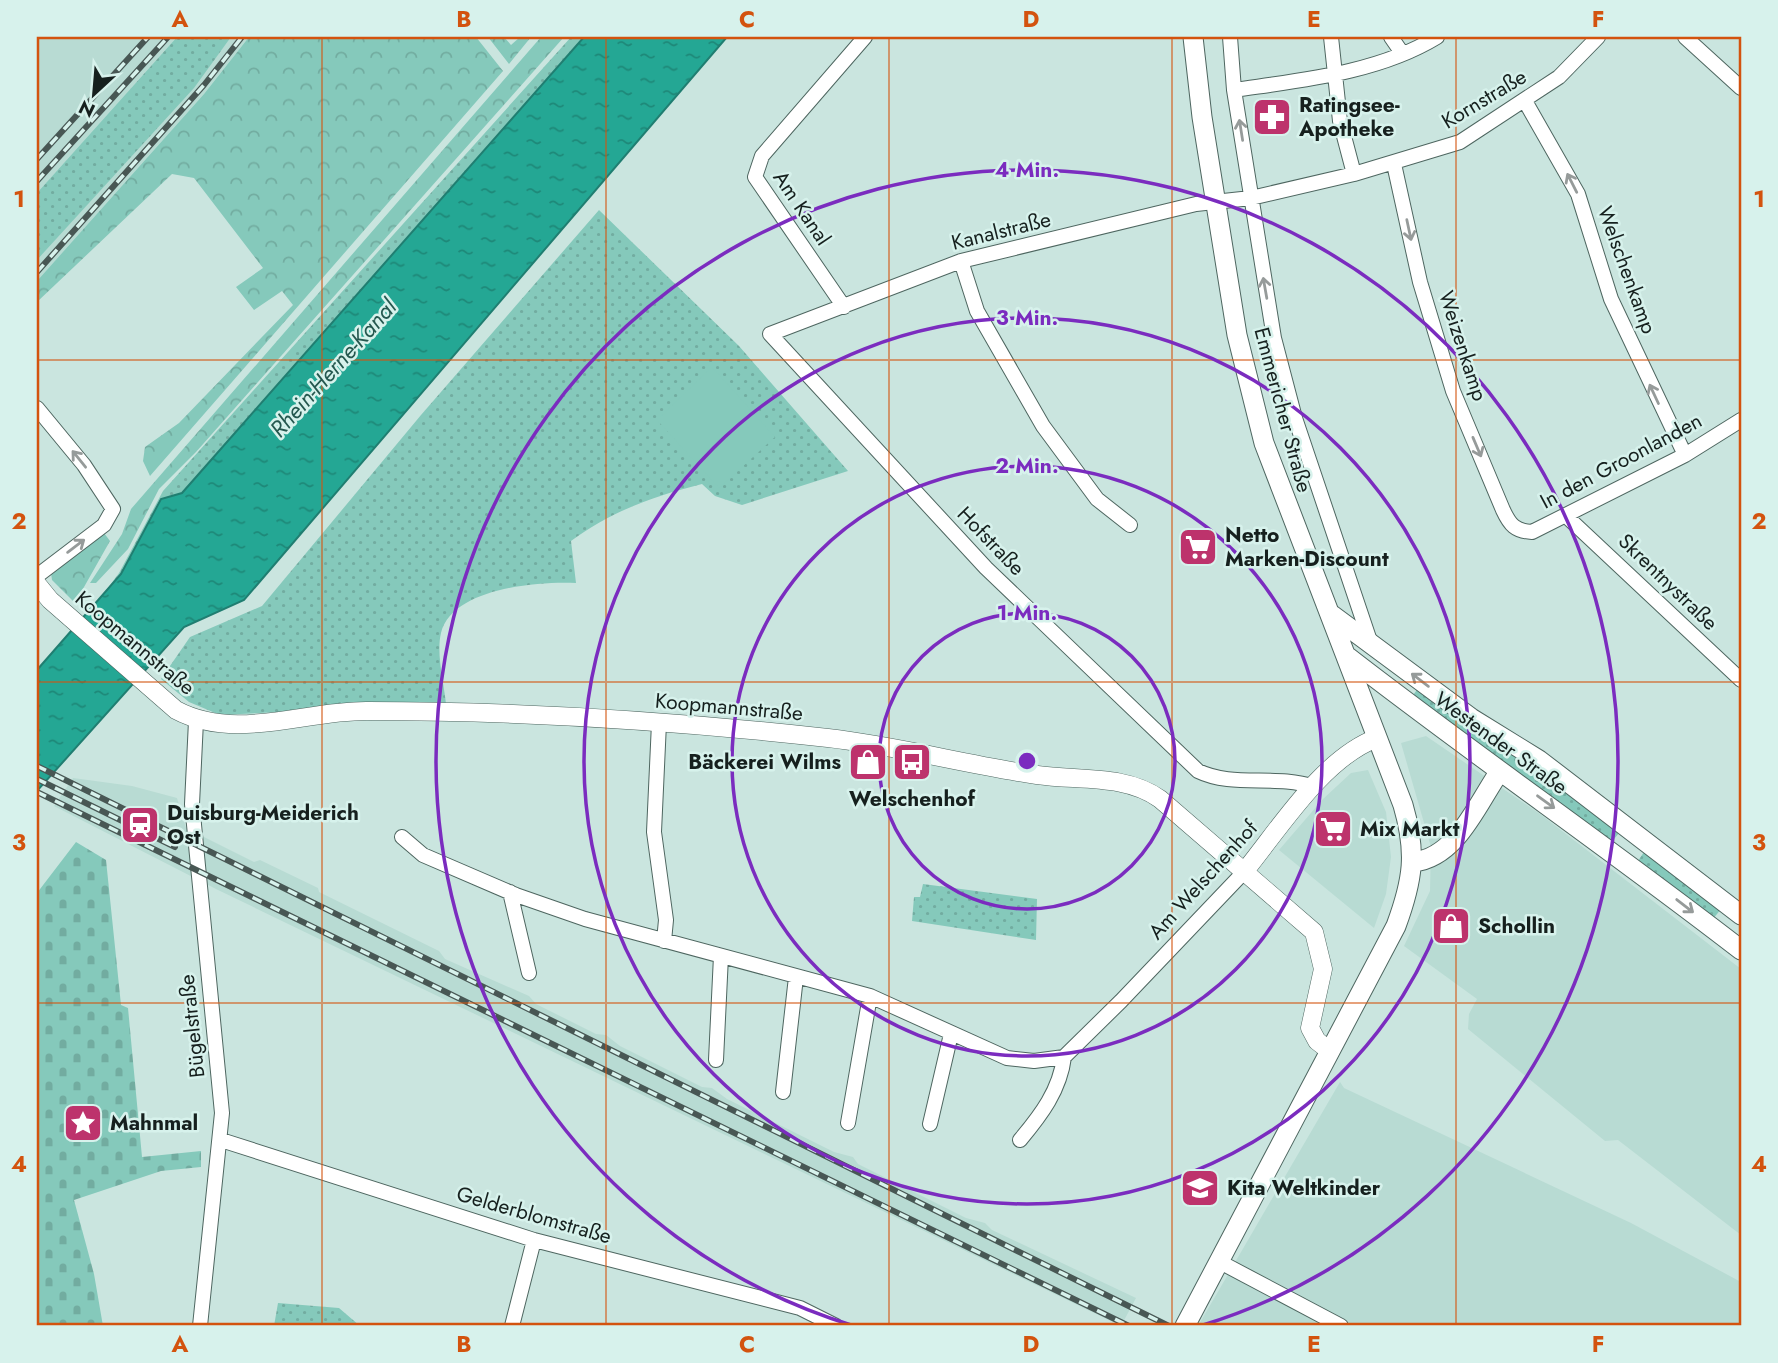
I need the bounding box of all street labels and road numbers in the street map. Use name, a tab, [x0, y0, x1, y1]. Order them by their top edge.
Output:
street label: Kornstraße	[1436, 62, 1532, 136]
street label: Am Kanal	[766, 165, 838, 251]
street label: Welschenkamp	[1590, 202, 1664, 338]
street label: Kanalstraße	[948, 204, 1054, 258]
street label: Weizenkamp	[1431, 287, 1495, 405]
street label: Emmericher Straße	[1247, 324, 1319, 496]
street label: In den Groonlanden	[1535, 406, 1707, 516]
street label: Hofstraße	[950, 500, 1032, 582]
street label: Skrentnystraße	[1611, 527, 1725, 637]
street label: Koopmannstraße	[69, 584, 202, 702]
street label: Westender Straße	[1428, 684, 1574, 802]
street label: Koopmannstraße	[654, 686, 804, 728]
street label: Am Welschenhof	[1141, 813, 1265, 946]
street label: Bügelstraße	[172, 973, 212, 1079]
street label: Gelderblomstraße	[453, 1179, 615, 1252]

